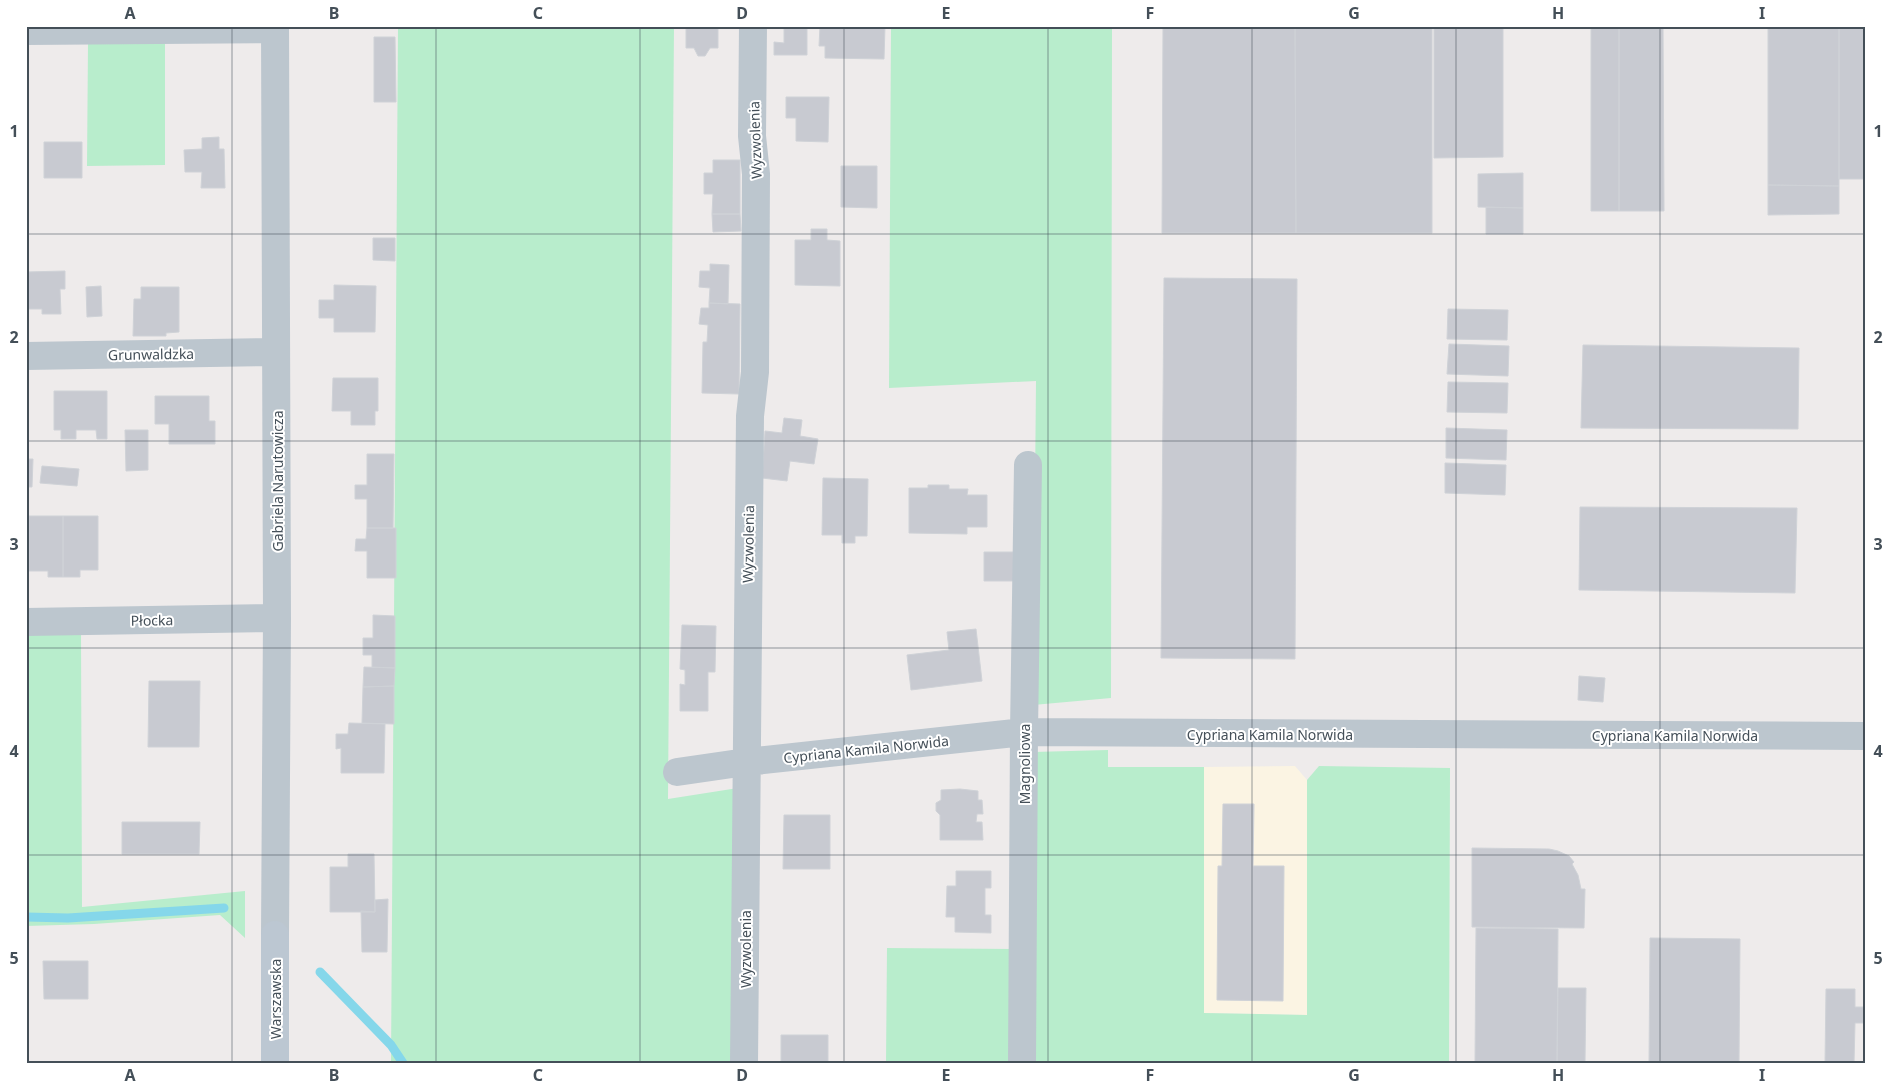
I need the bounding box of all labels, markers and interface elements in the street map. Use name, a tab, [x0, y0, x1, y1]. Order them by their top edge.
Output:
text: A	[124, 2, 136, 24]
text: B	[329, 2, 339, 24]
text: C	[533, 2, 543, 24]
text: D	[736, 2, 748, 24]
text: E	[942, 2, 951, 24]
text: F	[1146, 2, 1154, 24]
text: G	[1348, 2, 1360, 24]
text: H	[1552, 2, 1564, 24]
text: I	[1759, 2, 1765, 24]
street label: Wyzwolenia	[744, 101, 766, 179]
text: 1	[9, 120, 19, 142]
text: 1	[1873, 120, 1883, 142]
text: 2	[9, 326, 19, 348]
text: 2	[1873, 326, 1883, 348]
street label: Grunwaldzka	[108, 344, 194, 364]
street label: Gabriela Narutowicza	[268, 411, 287, 552]
street label: Wyzwolenia	[738, 505, 758, 583]
text: 3	[9, 533, 19, 555]
text: 3	[1873, 533, 1883, 555]
street label: Płocka	[131, 610, 173, 630]
street label: Magnoliowa	[1015, 724, 1034, 804]
street label: Cypriana Kamila Norwida	[1187, 725, 1353, 744]
street label: Cypriana Kamila Norwida	[1592, 726, 1758, 745]
street label: Cypriana Kamila Norwida	[782, 731, 950, 767]
text: 4	[9, 740, 19, 762]
text: 4	[1873, 740, 1883, 762]
street label: Wyzwolenia	[736, 910, 755, 988]
text: 5	[9, 947, 19, 969]
text: 5	[1873, 947, 1883, 969]
street label: Warszawska	[266, 959, 285, 1039]
text: A	[124, 1064, 136, 1086]
text: B	[329, 1064, 339, 1086]
text: C	[533, 1064, 543, 1086]
text: D	[736, 1064, 748, 1086]
text: E	[942, 1064, 951, 1086]
text: F	[1146, 1064, 1154, 1086]
text: G	[1348, 1064, 1360, 1086]
text: H	[1552, 1064, 1564, 1086]
text: I	[1759, 1064, 1765, 1086]

